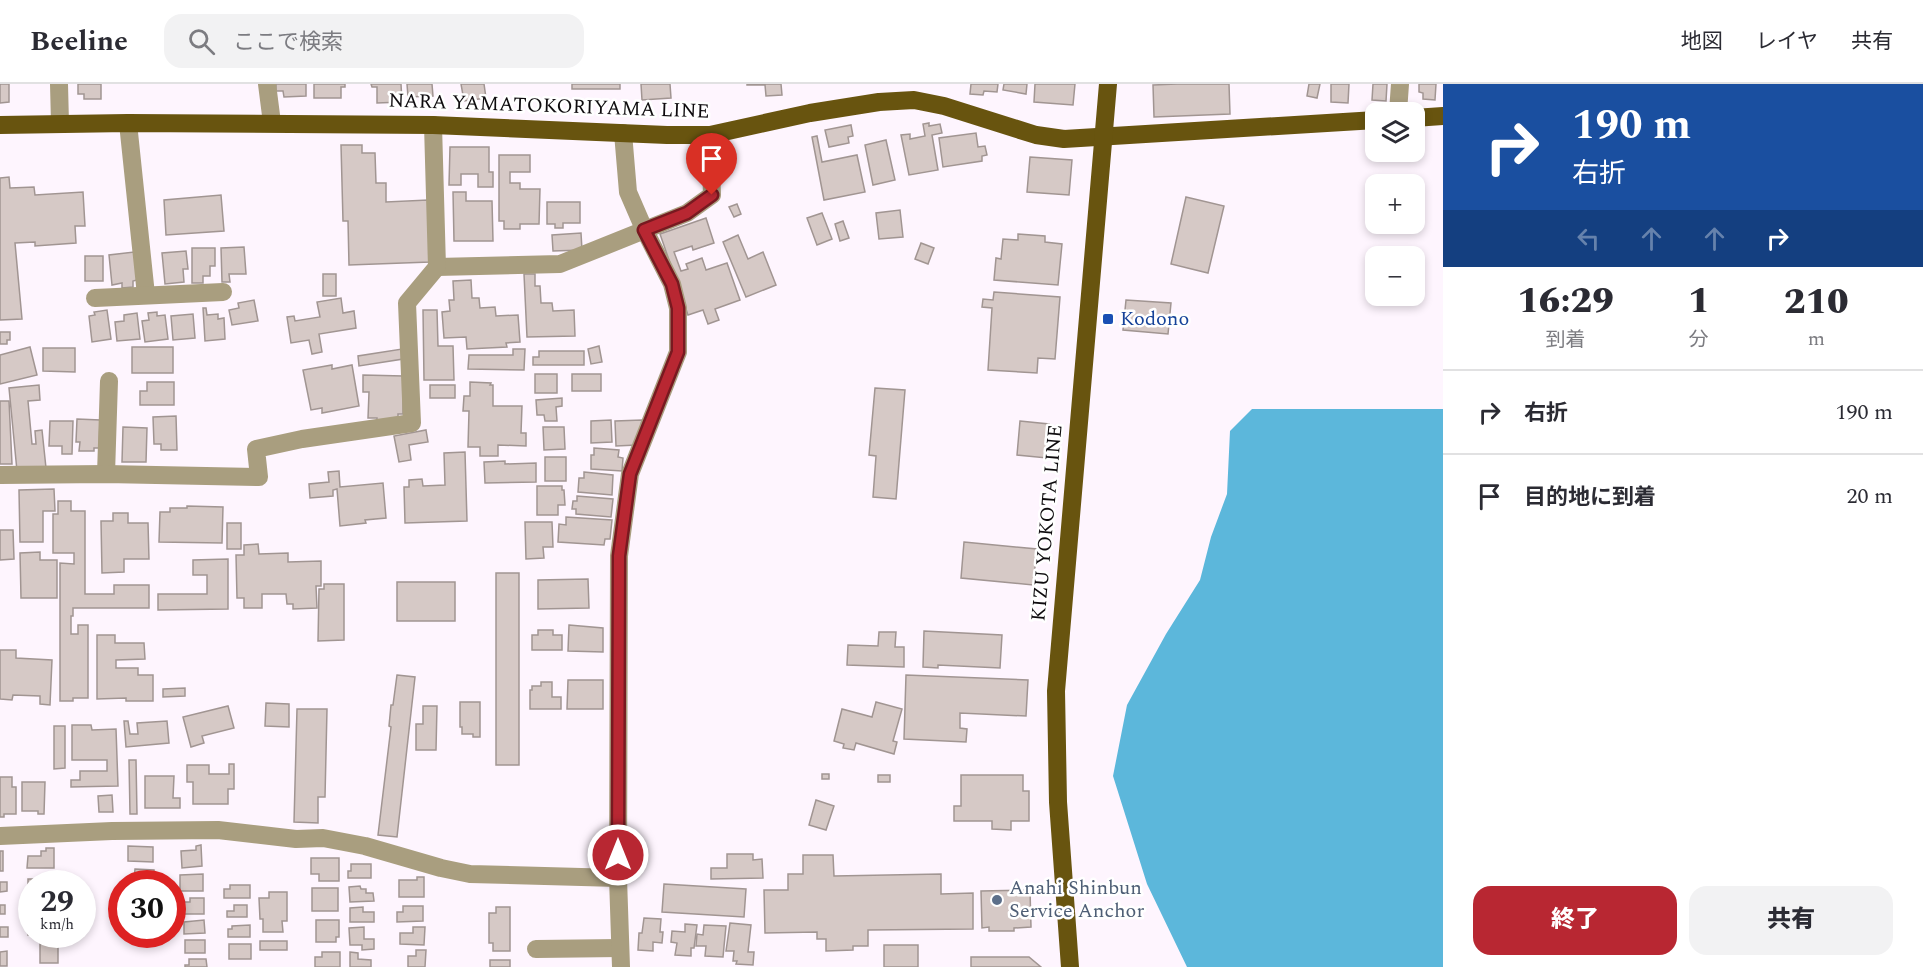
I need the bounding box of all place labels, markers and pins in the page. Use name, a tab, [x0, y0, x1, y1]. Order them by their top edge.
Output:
pin	[686, 133, 737, 195]
place label: Kodono	[1120, 304, 1189, 334]
marker: Kodono	[1101, 312, 1115, 326]
place label: Anahi Shinbun Service Anchor	[1009, 873, 1144, 926]
marker: Anahi Shinbun Service Anchor	[990, 893, 1004, 907]

